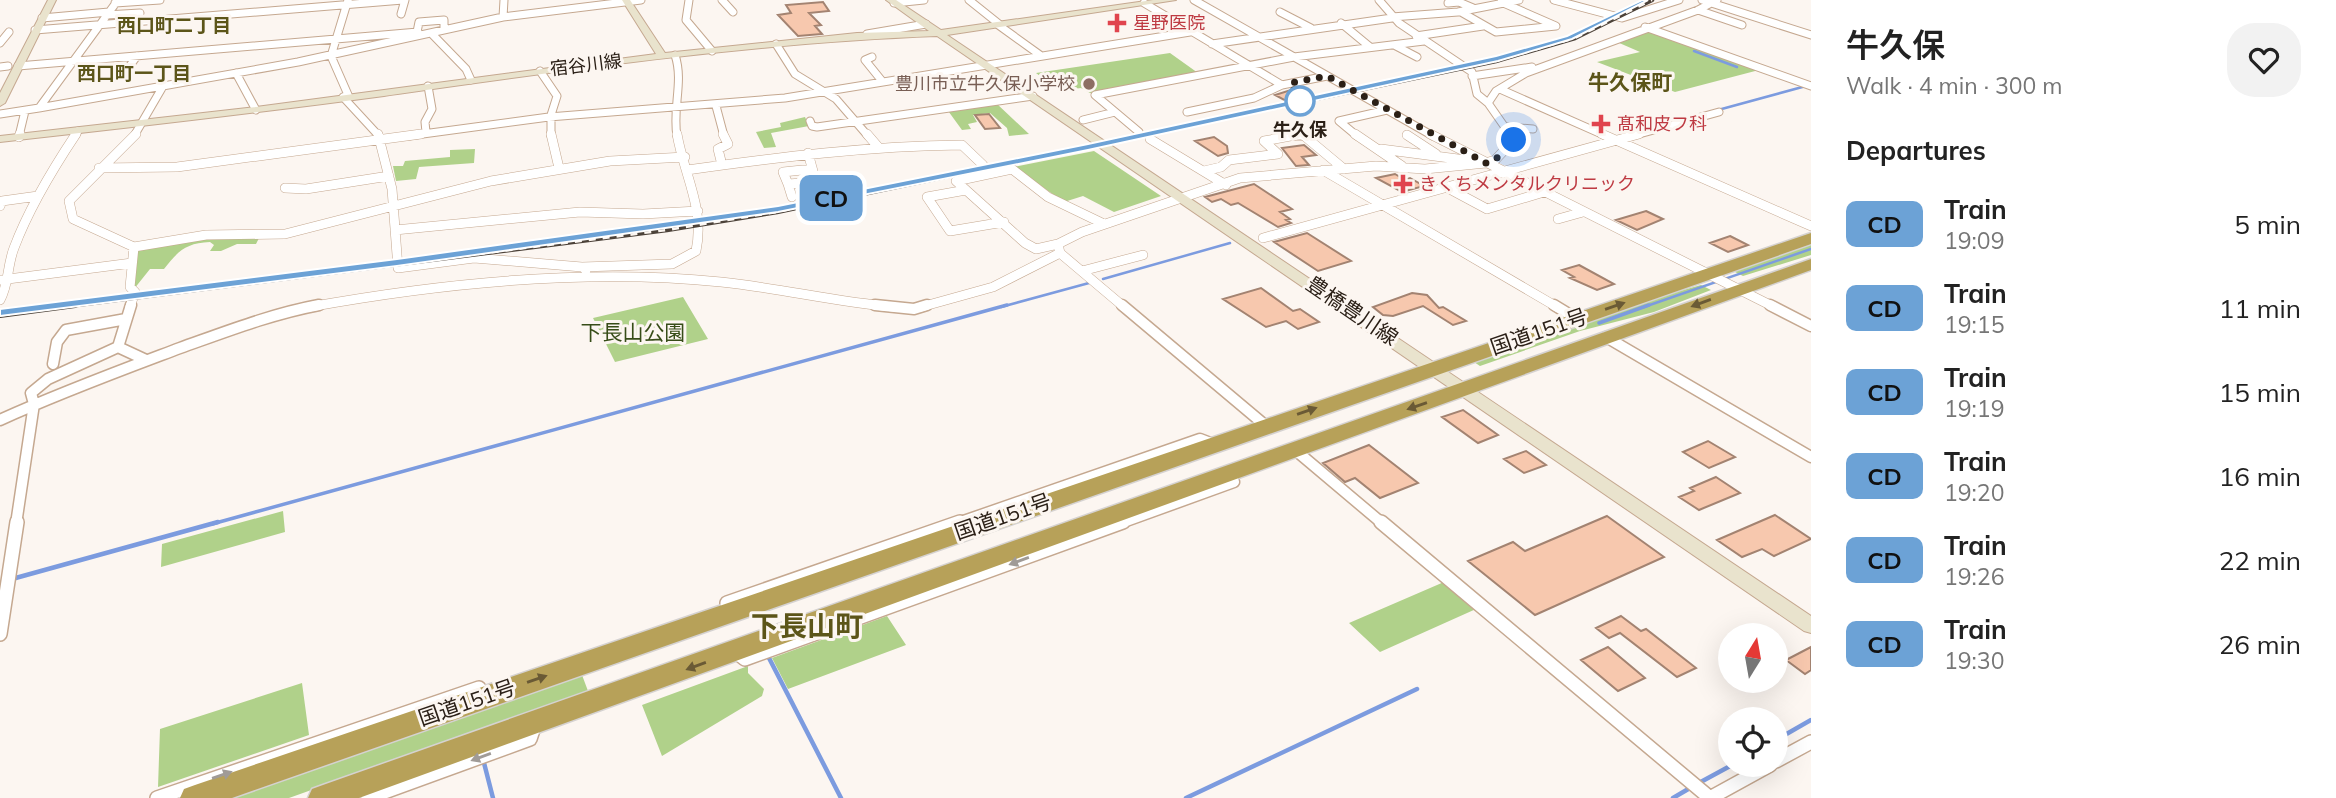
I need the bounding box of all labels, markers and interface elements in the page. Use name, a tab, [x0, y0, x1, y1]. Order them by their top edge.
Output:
place label: 星野医院	[1133, 11, 1205, 34]
district label: 西口町二丁目	[117, 13, 231, 37]
marker: 星野医院	[1107, 13, 1127, 33]
button: heart	[2227, 23, 2301, 97]
text: 牛久保	[1846, 24, 1945, 65]
street label: 宿谷川線	[549, 49, 623, 80]
district label: 西口町一丁目	[77, 61, 191, 85]
district label: 牛久保町	[1588, 69, 1672, 95]
text: Walk · 4 min · 300 m	[1846, 71, 2063, 100]
place label: 豊川市立牛久保小学校	[895, 72, 1075, 95]
marker: 豊川市立牛久保小学校	[1081, 76, 1097, 92]
marker: 牛久保	[1285, 86, 1315, 116]
place label: 髙和皮フ科	[1617, 112, 1707, 135]
marker: 髙和皮フ科	[1591, 114, 1611, 134]
place label: 牛久保	[1273, 118, 1328, 141]
your location	[1496, 122, 1531, 157]
text: Departures	[1846, 134, 1986, 167]
place label: きくちメンタルクリニック	[1419, 172, 1635, 195]
marker: きくちメンタルクリニック	[1393, 174, 1413, 194]
line badge: CD	[800, 175, 862, 221]
text: CD	[814, 183, 848, 213]
text: Train	[1944, 193, 2007, 226]
text: 5 min	[2234, 208, 2301, 241]
text: CD	[1867, 209, 1902, 239]
text: 19:09	[1944, 226, 2004, 255]
street label: 豊橋豊川線	[1302, 270, 1403, 350]
text: Train	[1944, 277, 2007, 310]
text: 11 min	[2219, 292, 2301, 325]
text: CD	[1867, 293, 1902, 323]
one-way arrow	[1690, 298, 1711, 309]
one-way arrow	[1605, 300, 1626, 311]
street label: 国道151号	[1487, 302, 1591, 360]
text: 19:15	[1944, 310, 2004, 339]
park label: 下長山公園	[581, 319, 686, 345]
text: Train	[1944, 361, 2007, 394]
text: 15 min	[2219, 376, 2301, 409]
text: CD	[1867, 377, 1902, 407]
text: 19:19	[1944, 394, 2004, 423]
one-way arrow	[1407, 401, 1428, 412]
one-way arrow	[1297, 405, 1318, 416]
text: Train	[1944, 445, 2007, 478]
text: 16 min	[2219, 460, 2301, 493]
text: CD	[1867, 461, 1902, 491]
text: 19:20	[1944, 478, 2004, 507]
street label: 国道151号	[951, 487, 1055, 545]
text: Train	[1944, 529, 2007, 562]
text: 22 min	[2219, 544, 2301, 577]
text: CD	[1867, 545, 1902, 575]
one-way arrow	[1008, 556, 1029, 567]
text: 19:26	[1944, 562, 2004, 591]
district label: 下長山町	[751, 608, 863, 643]
text: Train	[1944, 613, 2007, 646]
north arrow	[1718, 623, 1788, 693]
map controls	[1718, 623, 1788, 777]
text: 26 min	[2219, 628, 2301, 661]
text: CD	[1867, 629, 1902, 659]
text: 19:30	[1944, 646, 2004, 675]
one-way arrow	[686, 661, 707, 672]
street label: 国道151号	[415, 673, 519, 731]
one-way arrow	[527, 673, 548, 684]
button: locate	[1718, 707, 1788, 777]
one-way arrow	[470, 752, 491, 763]
one-way arrow	[211, 769, 232, 780]

